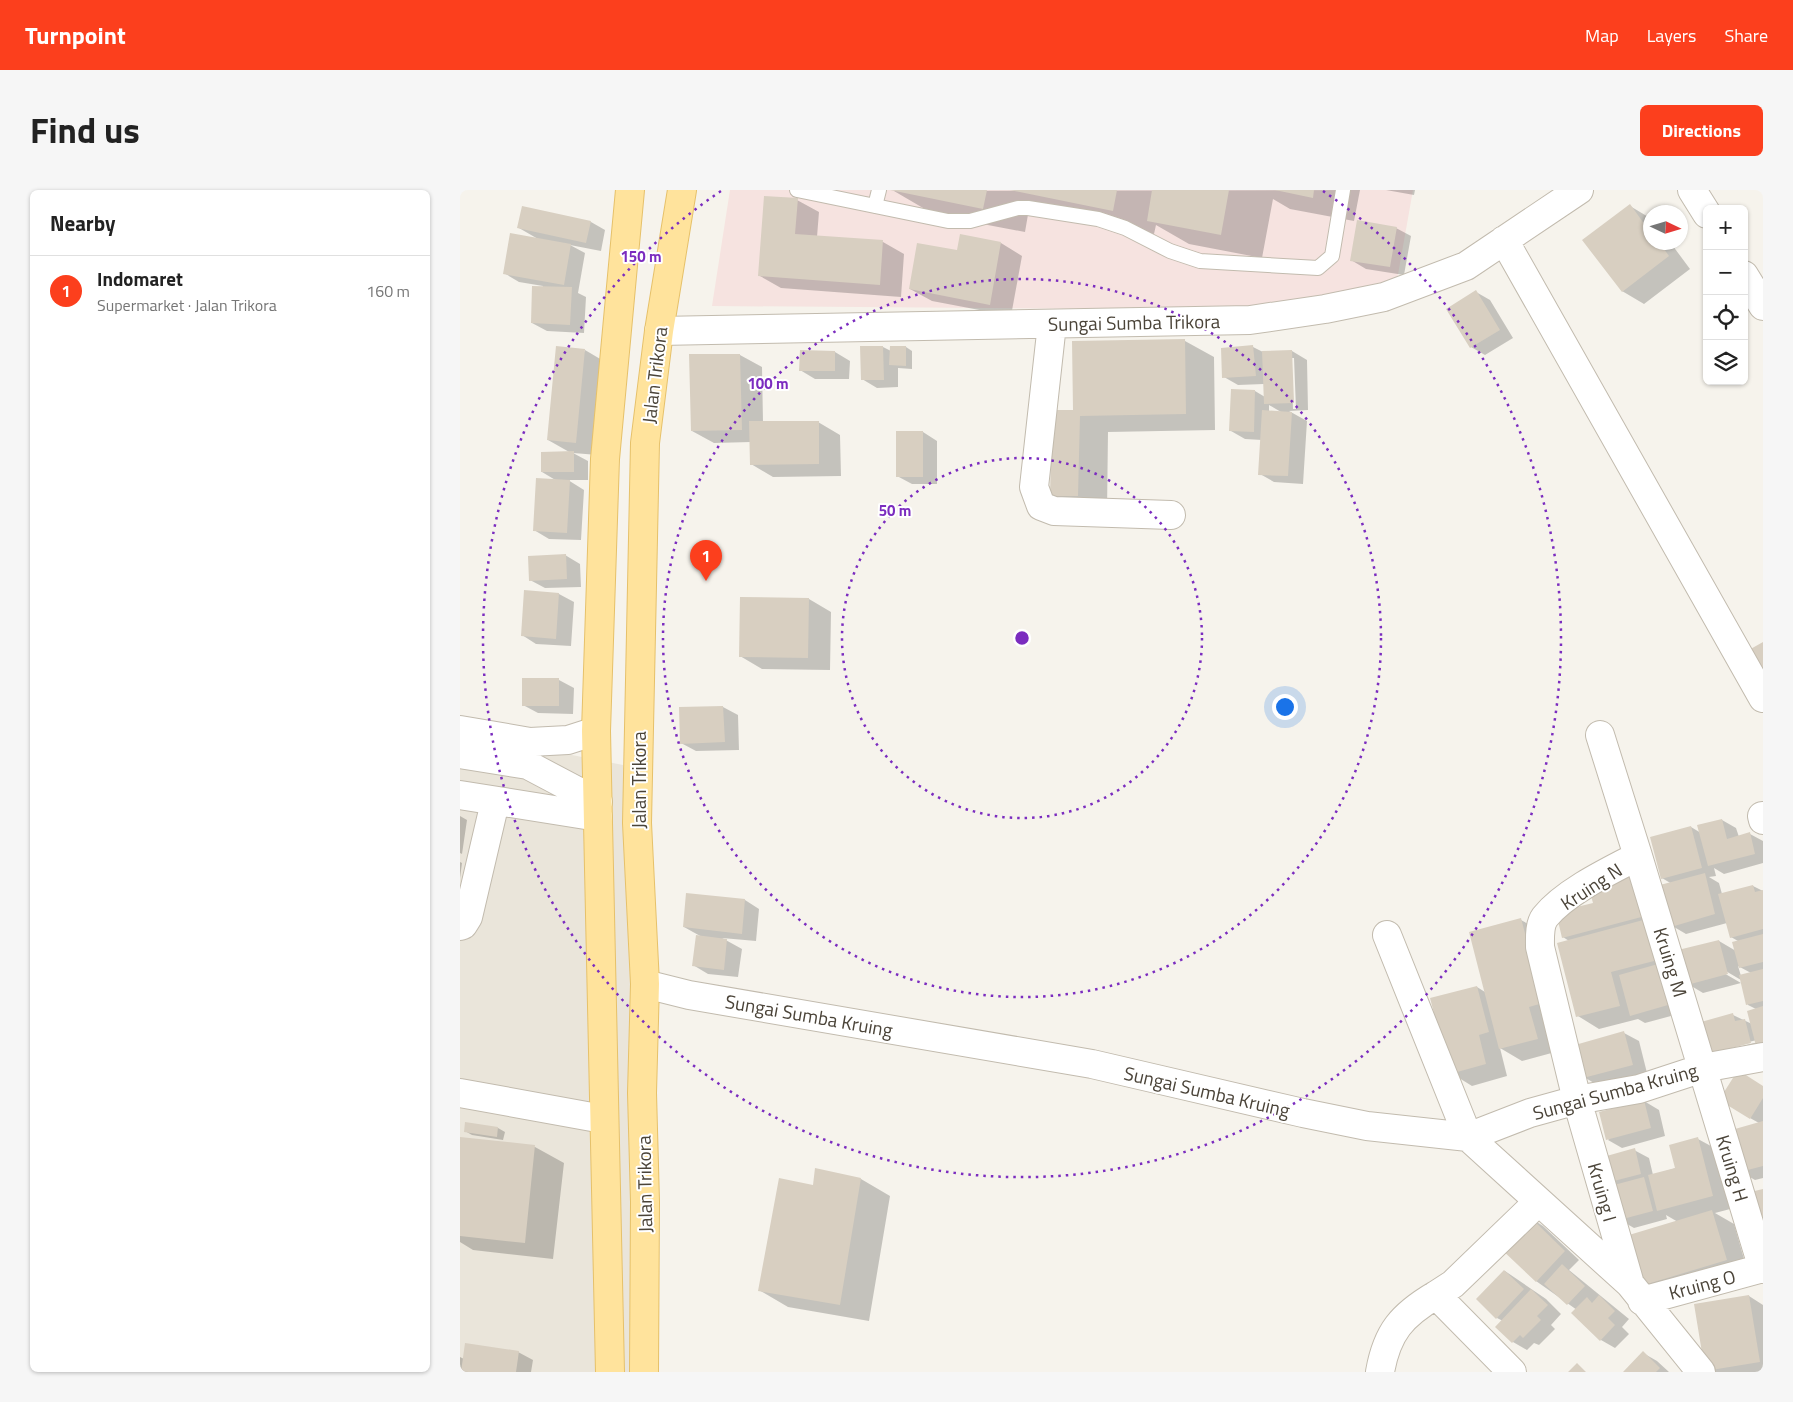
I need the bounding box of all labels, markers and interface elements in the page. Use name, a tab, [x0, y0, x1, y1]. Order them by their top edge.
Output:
text: Turnpoint	[25, 17, 126, 53]
text: Map	[1585, 22, 1619, 49]
text: Layers	[1647, 22, 1696, 49]
text: Share	[1724, 22, 1768, 49]
text: Find us	[30, 103, 140, 157]
button: Directions	[1640, 105, 1763, 156]
north arrow	[1643, 205, 1688, 250]
map controls	[1703, 205, 1748, 385]
button: +	[1703, 205, 1748, 250]
text: Nearby	[50, 207, 115, 239]
text: 150 m	[620, 245, 662, 268]
button: −	[1703, 250, 1748, 295]
text: Indomaret	[97, 264, 183, 293]
text: 1	[62, 279, 70, 303]
text: 160 m	[366, 279, 410, 303]
text: Supermarket · Jalan Trikora	[97, 293, 277, 317]
button: locate	[1703, 295, 1748, 340]
street label: Sungai Sumba Trikora	[1048, 306, 1221, 338]
street label: Jalan Trikora	[634, 324, 674, 425]
button: layers	[1703, 340, 1748, 385]
text: 100 m	[747, 372, 789, 395]
text: 50 m	[879, 499, 911, 522]
pin: 1	[690, 540, 722, 581]
centre of rings	[1013, 629, 1031, 647]
your location	[1272, 694, 1298, 720]
street label: Jalan Trikora	[624, 731, 653, 829]
street label: Kruing N	[1554, 855, 1628, 917]
street label: Kruing M	[1647, 923, 1695, 1001]
street label: Sungai Sumba Kruing	[723, 986, 895, 1044]
street label: Sungai Sumba Kruing	[1529, 1055, 1701, 1127]
street label: Sungai Sumba Kruing	[1121, 1058, 1293, 1124]
street label: Kruing H	[1709, 1131, 1757, 1205]
street label: Jalan Trikora	[629, 1135, 659, 1233]
street label: Kruing I	[1581, 1159, 1625, 1225]
street label: Kruing O	[1665, 1261, 1739, 1307]

